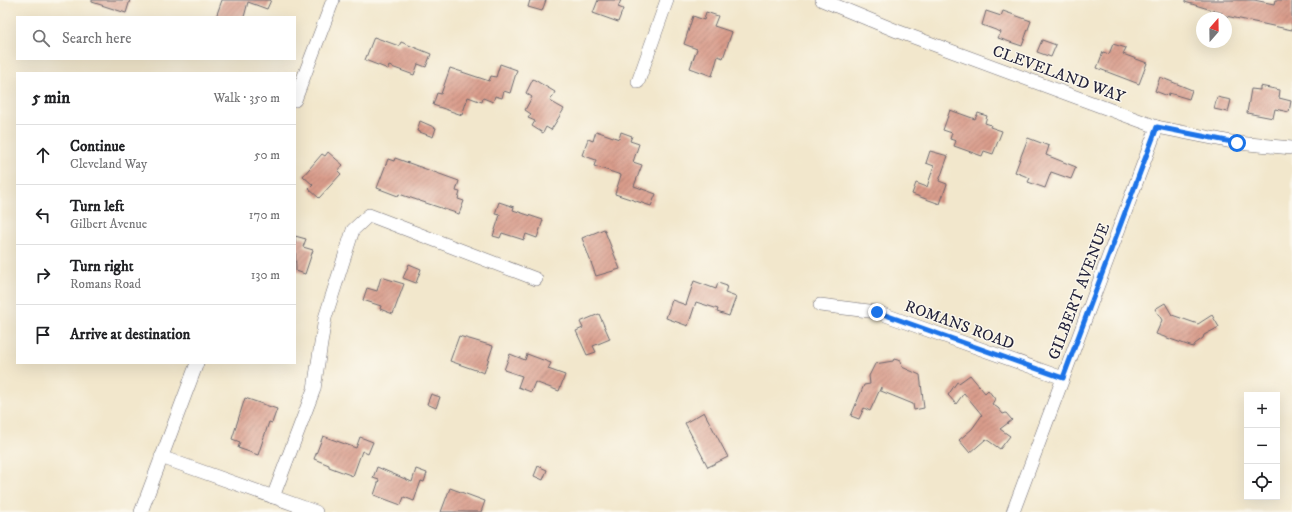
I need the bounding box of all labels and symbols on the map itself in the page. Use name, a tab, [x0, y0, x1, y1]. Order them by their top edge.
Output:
north arrow	[1196, 12, 1232, 48]
street label: CLEVELAND WAY	[990, 41, 1129, 108]
route start	[1228, 134, 1246, 152]
street label: GILBERT AVENUE	[1044, 220, 1114, 363]
street label: ROMANS ROAD	[902, 296, 1017, 354]
route end	[868, 303, 886, 321]

